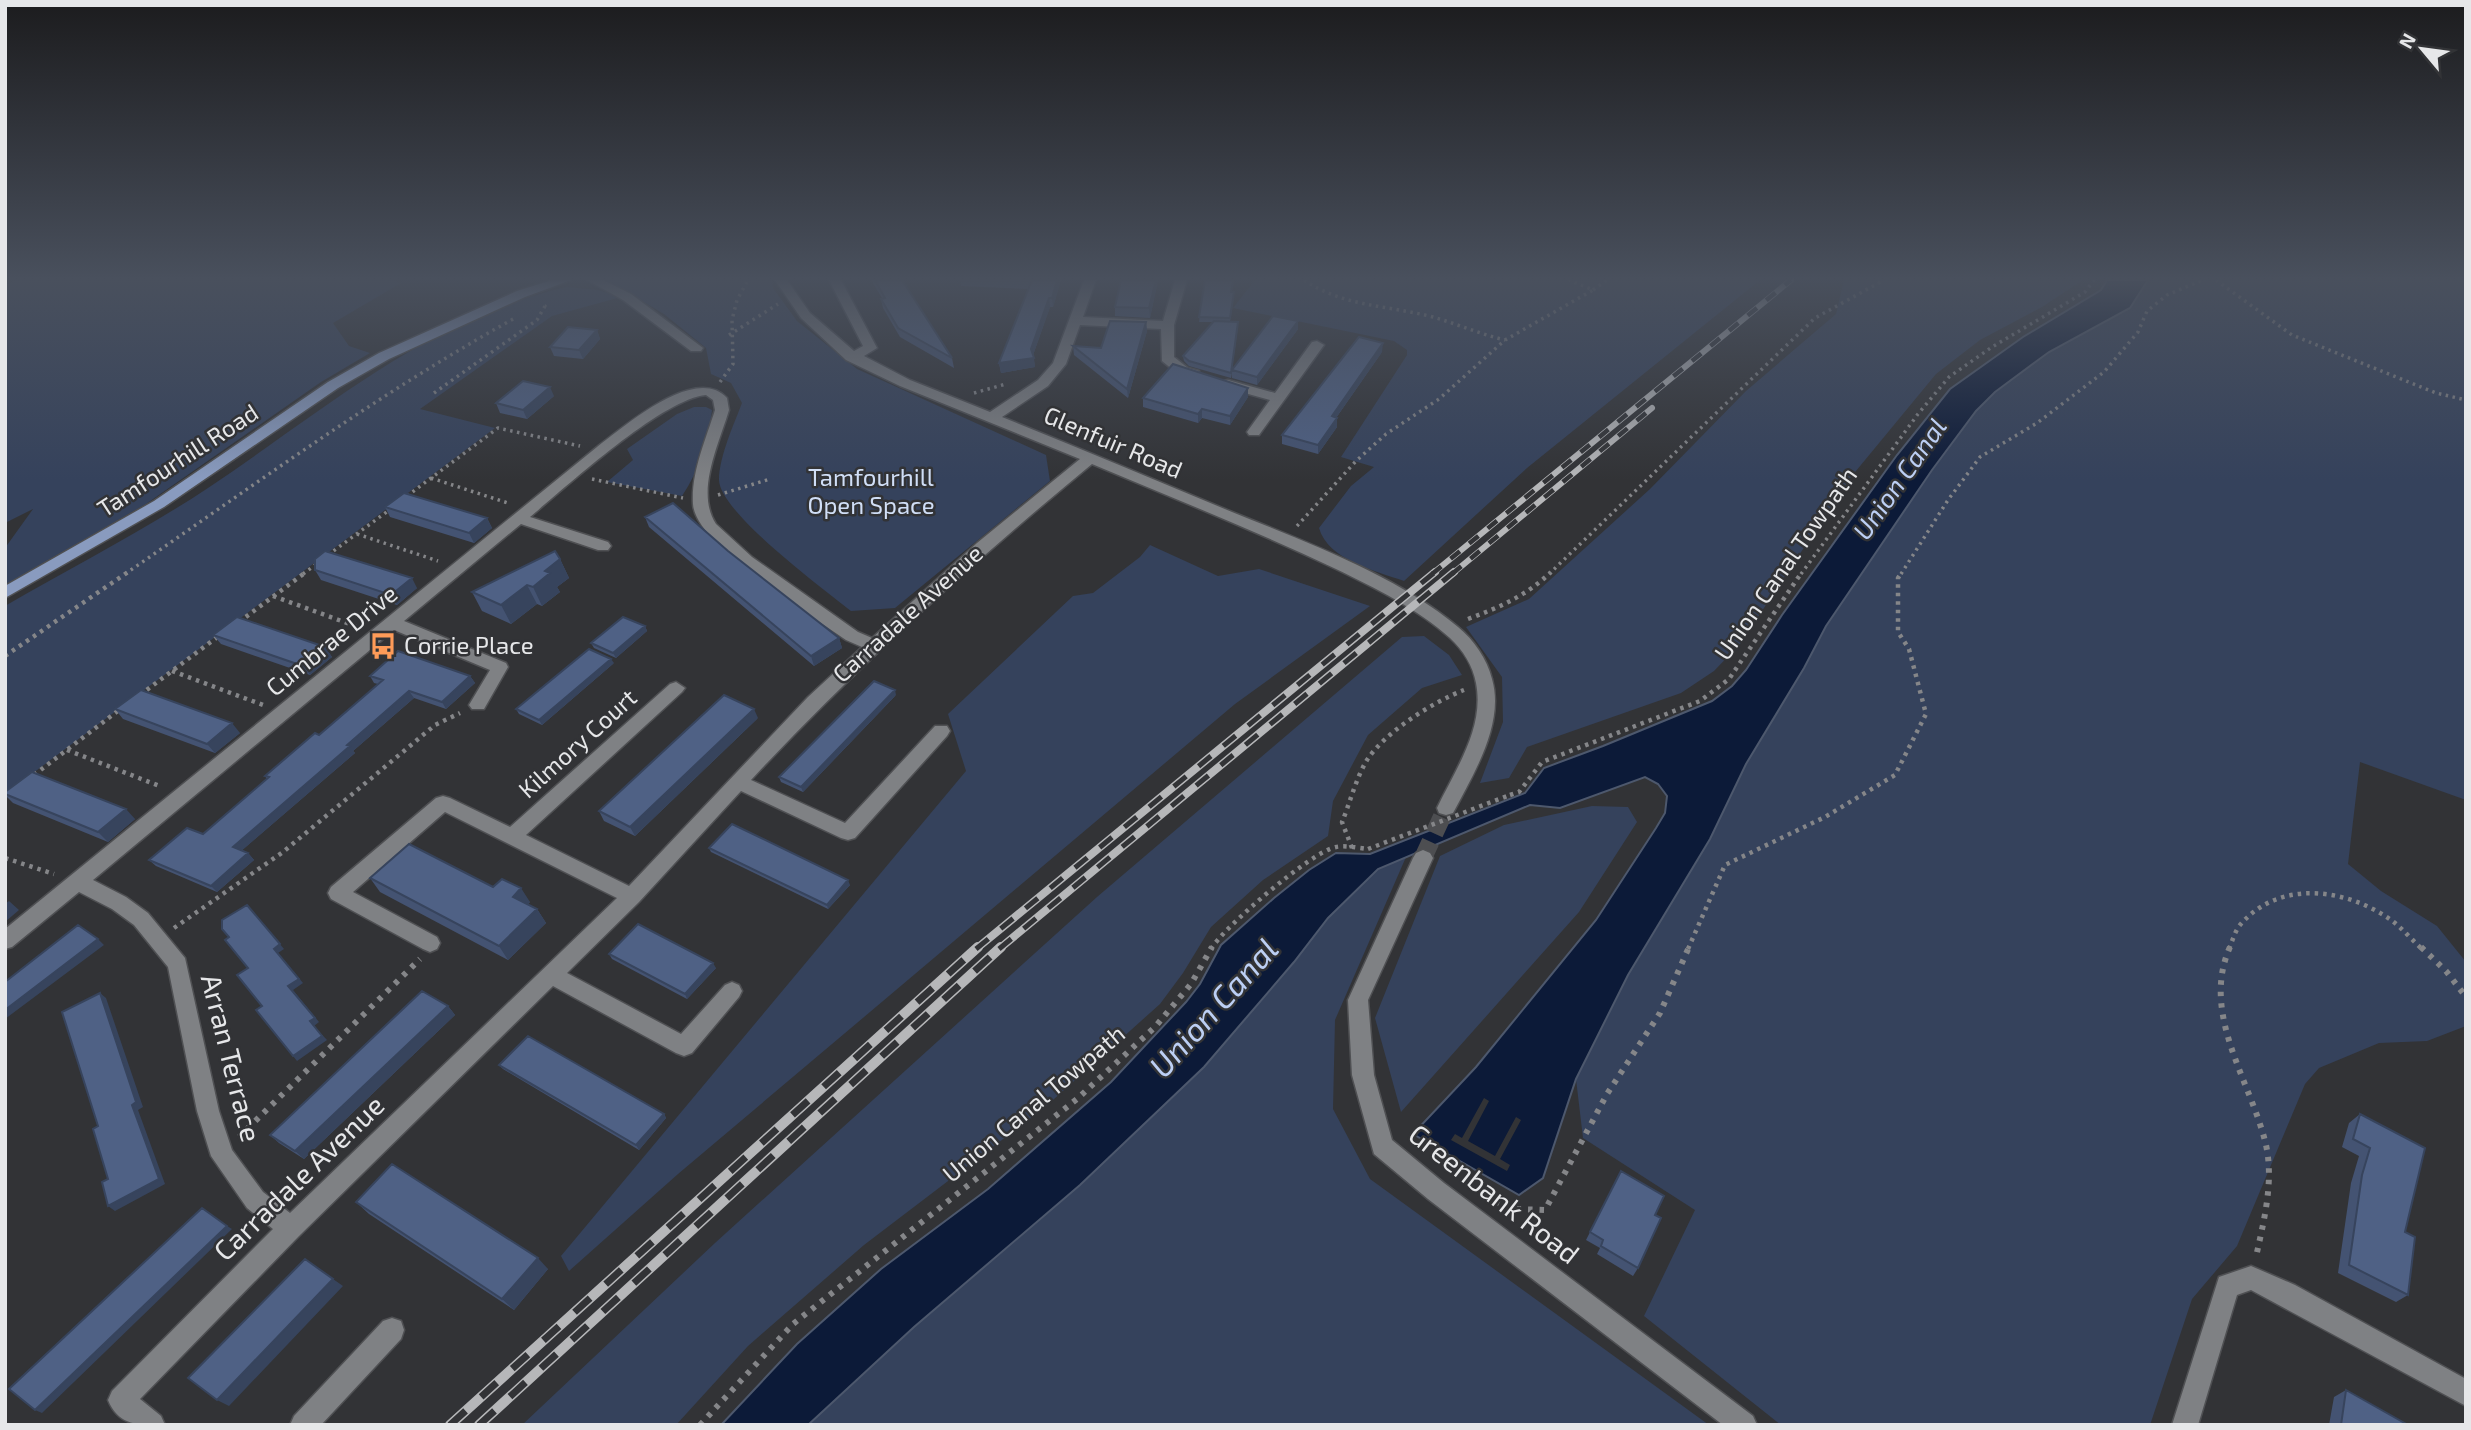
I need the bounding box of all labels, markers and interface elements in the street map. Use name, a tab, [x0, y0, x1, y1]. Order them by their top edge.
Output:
north arrow	[2387, 14, 2457, 84]
text: N	[2393, 29, 2420, 52]
street label: Tamfourhill Road	[91, 397, 263, 523]
street label: Glenfuir Road	[1040, 399, 1187, 484]
water label: Union Canal	[1846, 411, 1952, 545]
street label: Union Canal Towpath	[1707, 461, 1862, 665]
park label: Tamfourhill Open Space	[807, 462, 935, 519]
street label: Carradale Avenue	[826, 538, 988, 688]
street label: Cumbrae Drive	[260, 578, 402, 701]
place label: Corrie Place	[404, 630, 534, 659]
bus stop icon: Corrie Place	[368, 631, 398, 661]
street label: Kilmory Court	[512, 682, 642, 803]
water label: Union Canal	[1140, 929, 1285, 1084]
street label: Arran Terrace	[195, 970, 269, 1145]
street label: Union Canal Towpath	[936, 1018, 1130, 1188]
street label: Carradale Avenue	[206, 1087, 390, 1267]
street label: Greenbank Road	[1403, 1116, 1587, 1270]

